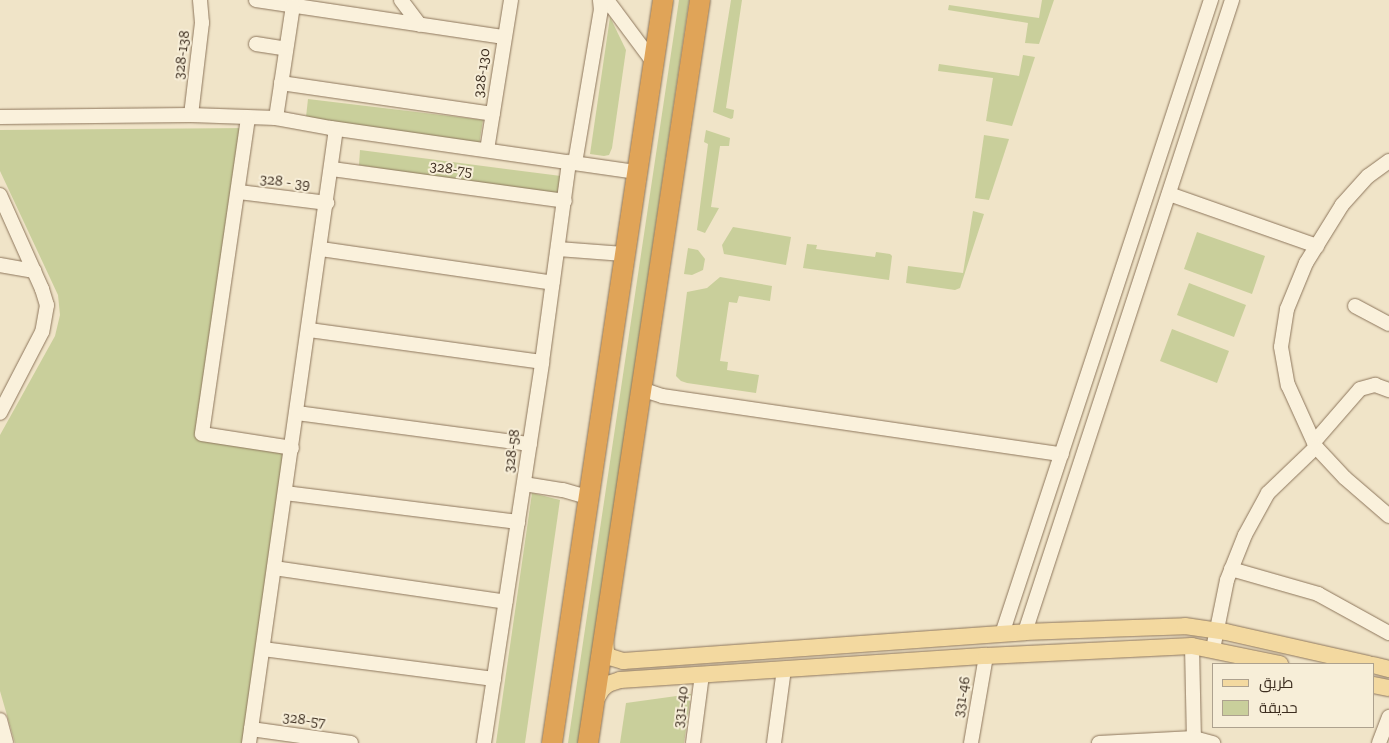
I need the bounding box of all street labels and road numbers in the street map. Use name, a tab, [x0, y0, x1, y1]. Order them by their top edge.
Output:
street label: 328-138	[170, 29, 194, 81]
street label: 328-130	[470, 47, 494, 99]
street label: 328-75	[429, 157, 473, 181]
street label: 328 - 39	[259, 170, 311, 194]
street label: 328-58	[500, 428, 524, 474]
street label: 331-46	[950, 675, 974, 719]
street label: 331-40	[669, 685, 693, 729]
street label: 328-57	[281, 708, 327, 732]

